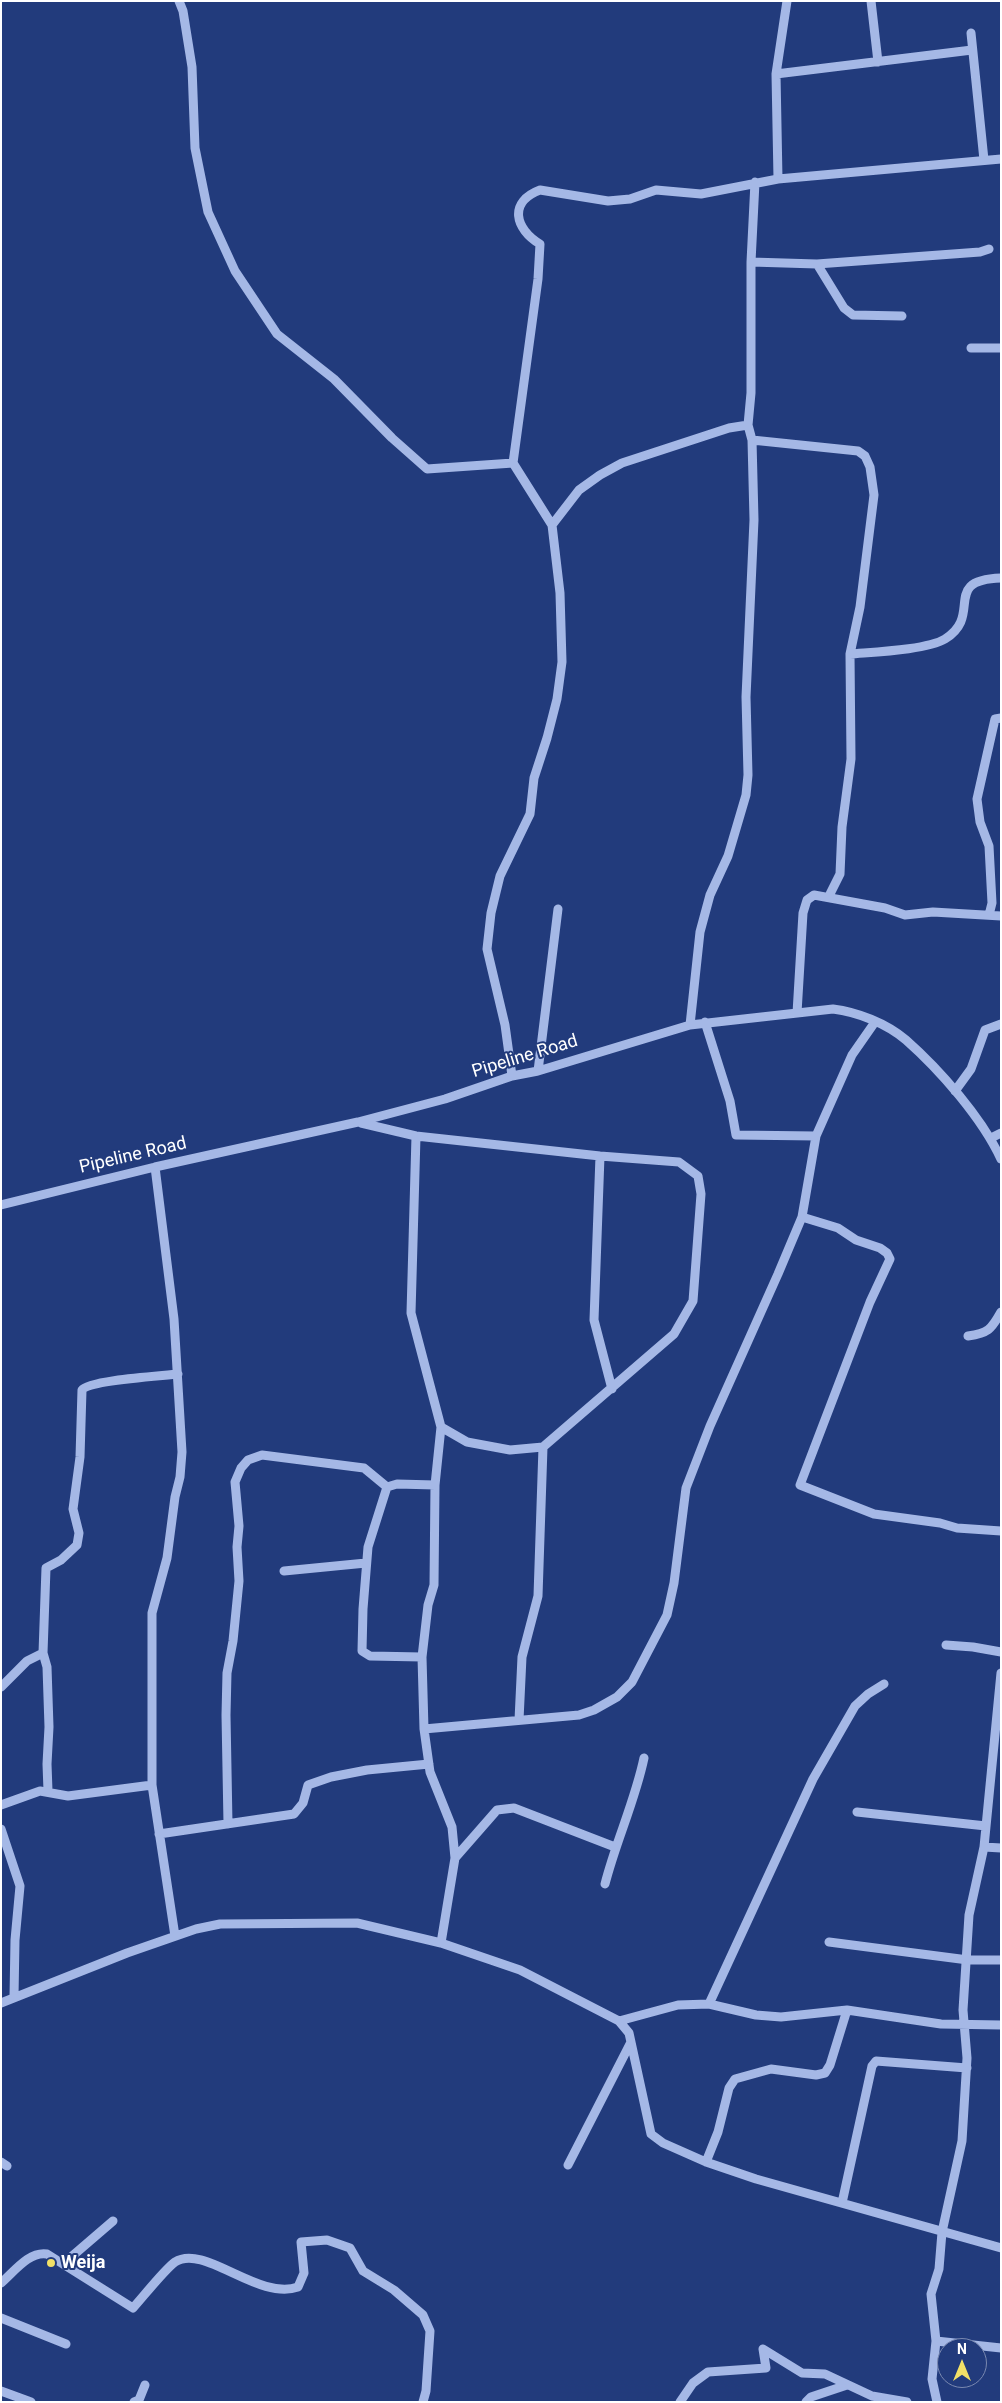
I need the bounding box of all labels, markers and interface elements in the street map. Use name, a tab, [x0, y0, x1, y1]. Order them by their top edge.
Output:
street label: Pipeline Road	[470, 1031, 580, 1083]
street label: Pipeline Road	[77, 1133, 189, 1179]
place label: Weija	[61, 2252, 105, 2274]
marker: Weija	[45, 2257, 57, 2269]
north arrow	[937, 2338, 987, 2388]
text: N	[957, 2341, 967, 2357]

